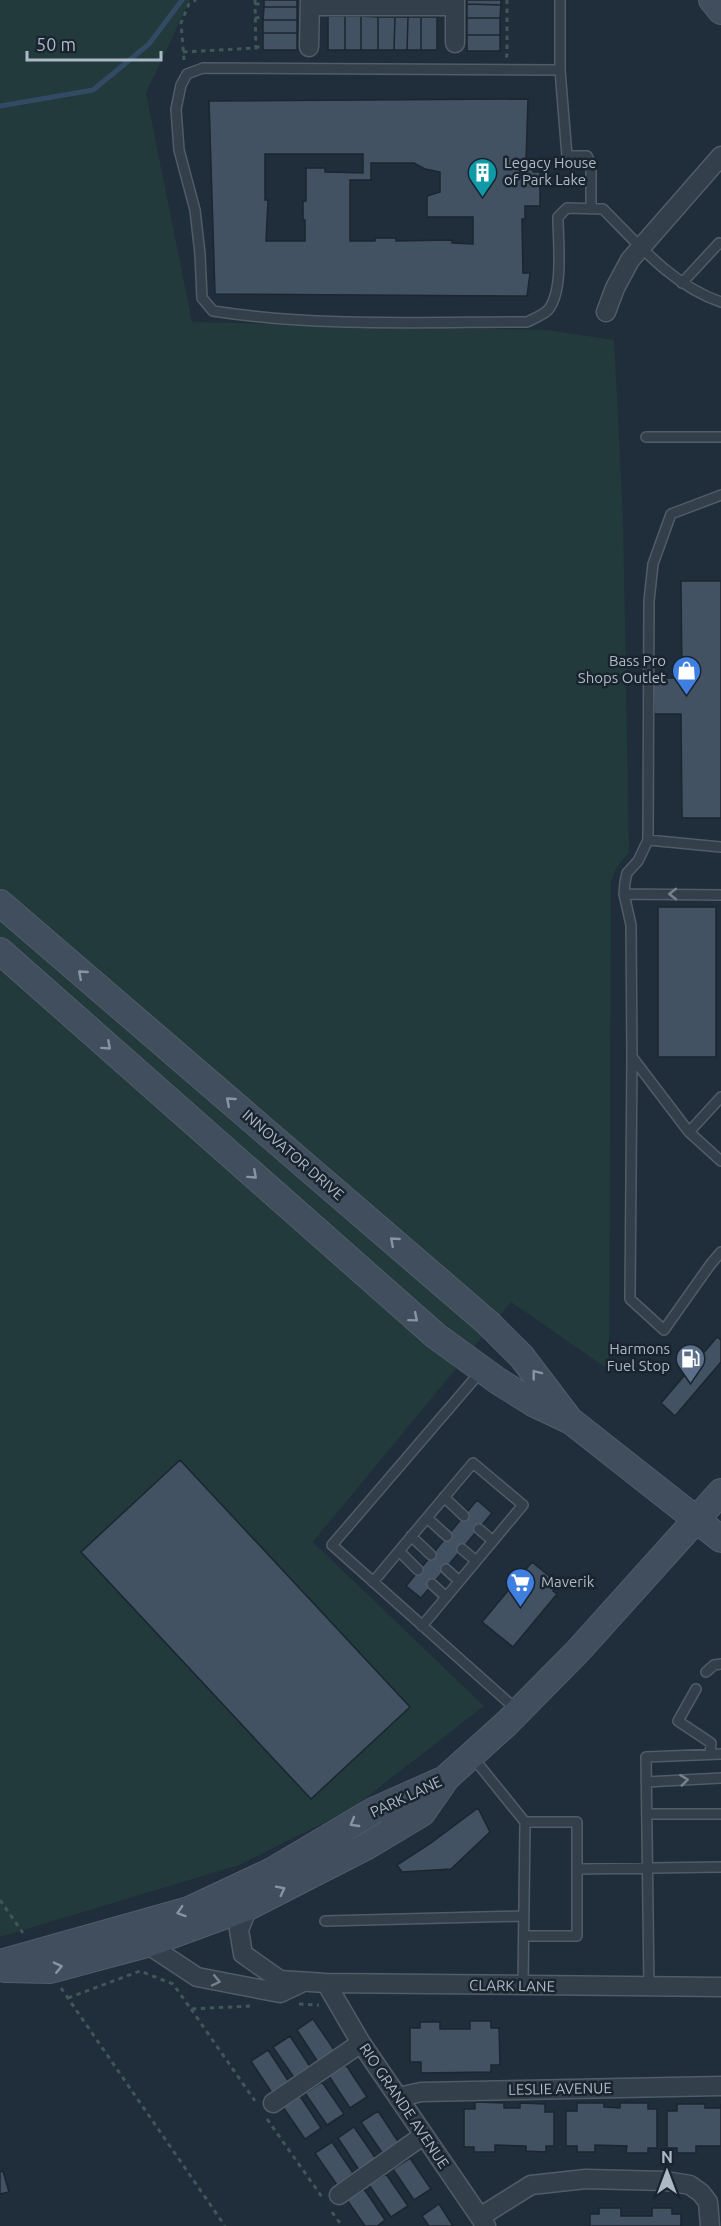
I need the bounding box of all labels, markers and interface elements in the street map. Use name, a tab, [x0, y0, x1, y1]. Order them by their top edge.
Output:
scale bar	[27, 24, 160, 62]
text: 50 m	[36, 34, 76, 54]
place label: Legacy House of Park Lake	[504, 154, 597, 188]
building icon: Legacy House of Park Lake	[467, 156, 499, 198]
place label: Bass Pro Shops Outlet	[578, 652, 666, 686]
shop icon: Bass Pro Shops Outlet	[671, 654, 703, 696]
one-way arrow	[668, 888, 677, 900]
one-way arrow	[78, 970, 89, 981]
one-way arrow	[100, 1039, 111, 1050]
one-way arrow	[226, 1097, 237, 1108]
street label: INNOVATOR DRIVE	[239, 1106, 347, 1203]
one-way arrow	[246, 1168, 257, 1179]
one-way arrow	[390, 1238, 401, 1249]
one-way arrow	[407, 1311, 418, 1322]
place label: Harmons Fuel Stop	[607, 1340, 670, 1374]
fuel station icon: Harmons Fuel Stop	[675, 1342, 707, 1384]
one-way arrow	[532, 1370, 543, 1381]
supermarket icon: Maverik	[504, 1566, 536, 1608]
place label: Maverik	[541, 1573, 595, 1590]
street label: PARK LANE	[367, 1773, 444, 1821]
one-way arrow	[679, 1774, 688, 1786]
one-way arrow	[350, 1815, 360, 1827]
one-way arrow	[275, 1885, 286, 1897]
one-way arrow	[176, 1905, 187, 1917]
one-way arrow	[53, 1962, 63, 1975]
one-way arrow	[211, 1974, 221, 1987]
street label: CLARK LANE	[469, 1976, 555, 1995]
street label: RIO GRANDE AVENUE	[356, 2040, 453, 2171]
street label: LESLIE AVENUE	[508, 2079, 612, 2098]
north arrow	[637, 2142, 697, 2202]
text: N	[661, 2148, 673, 2166]

